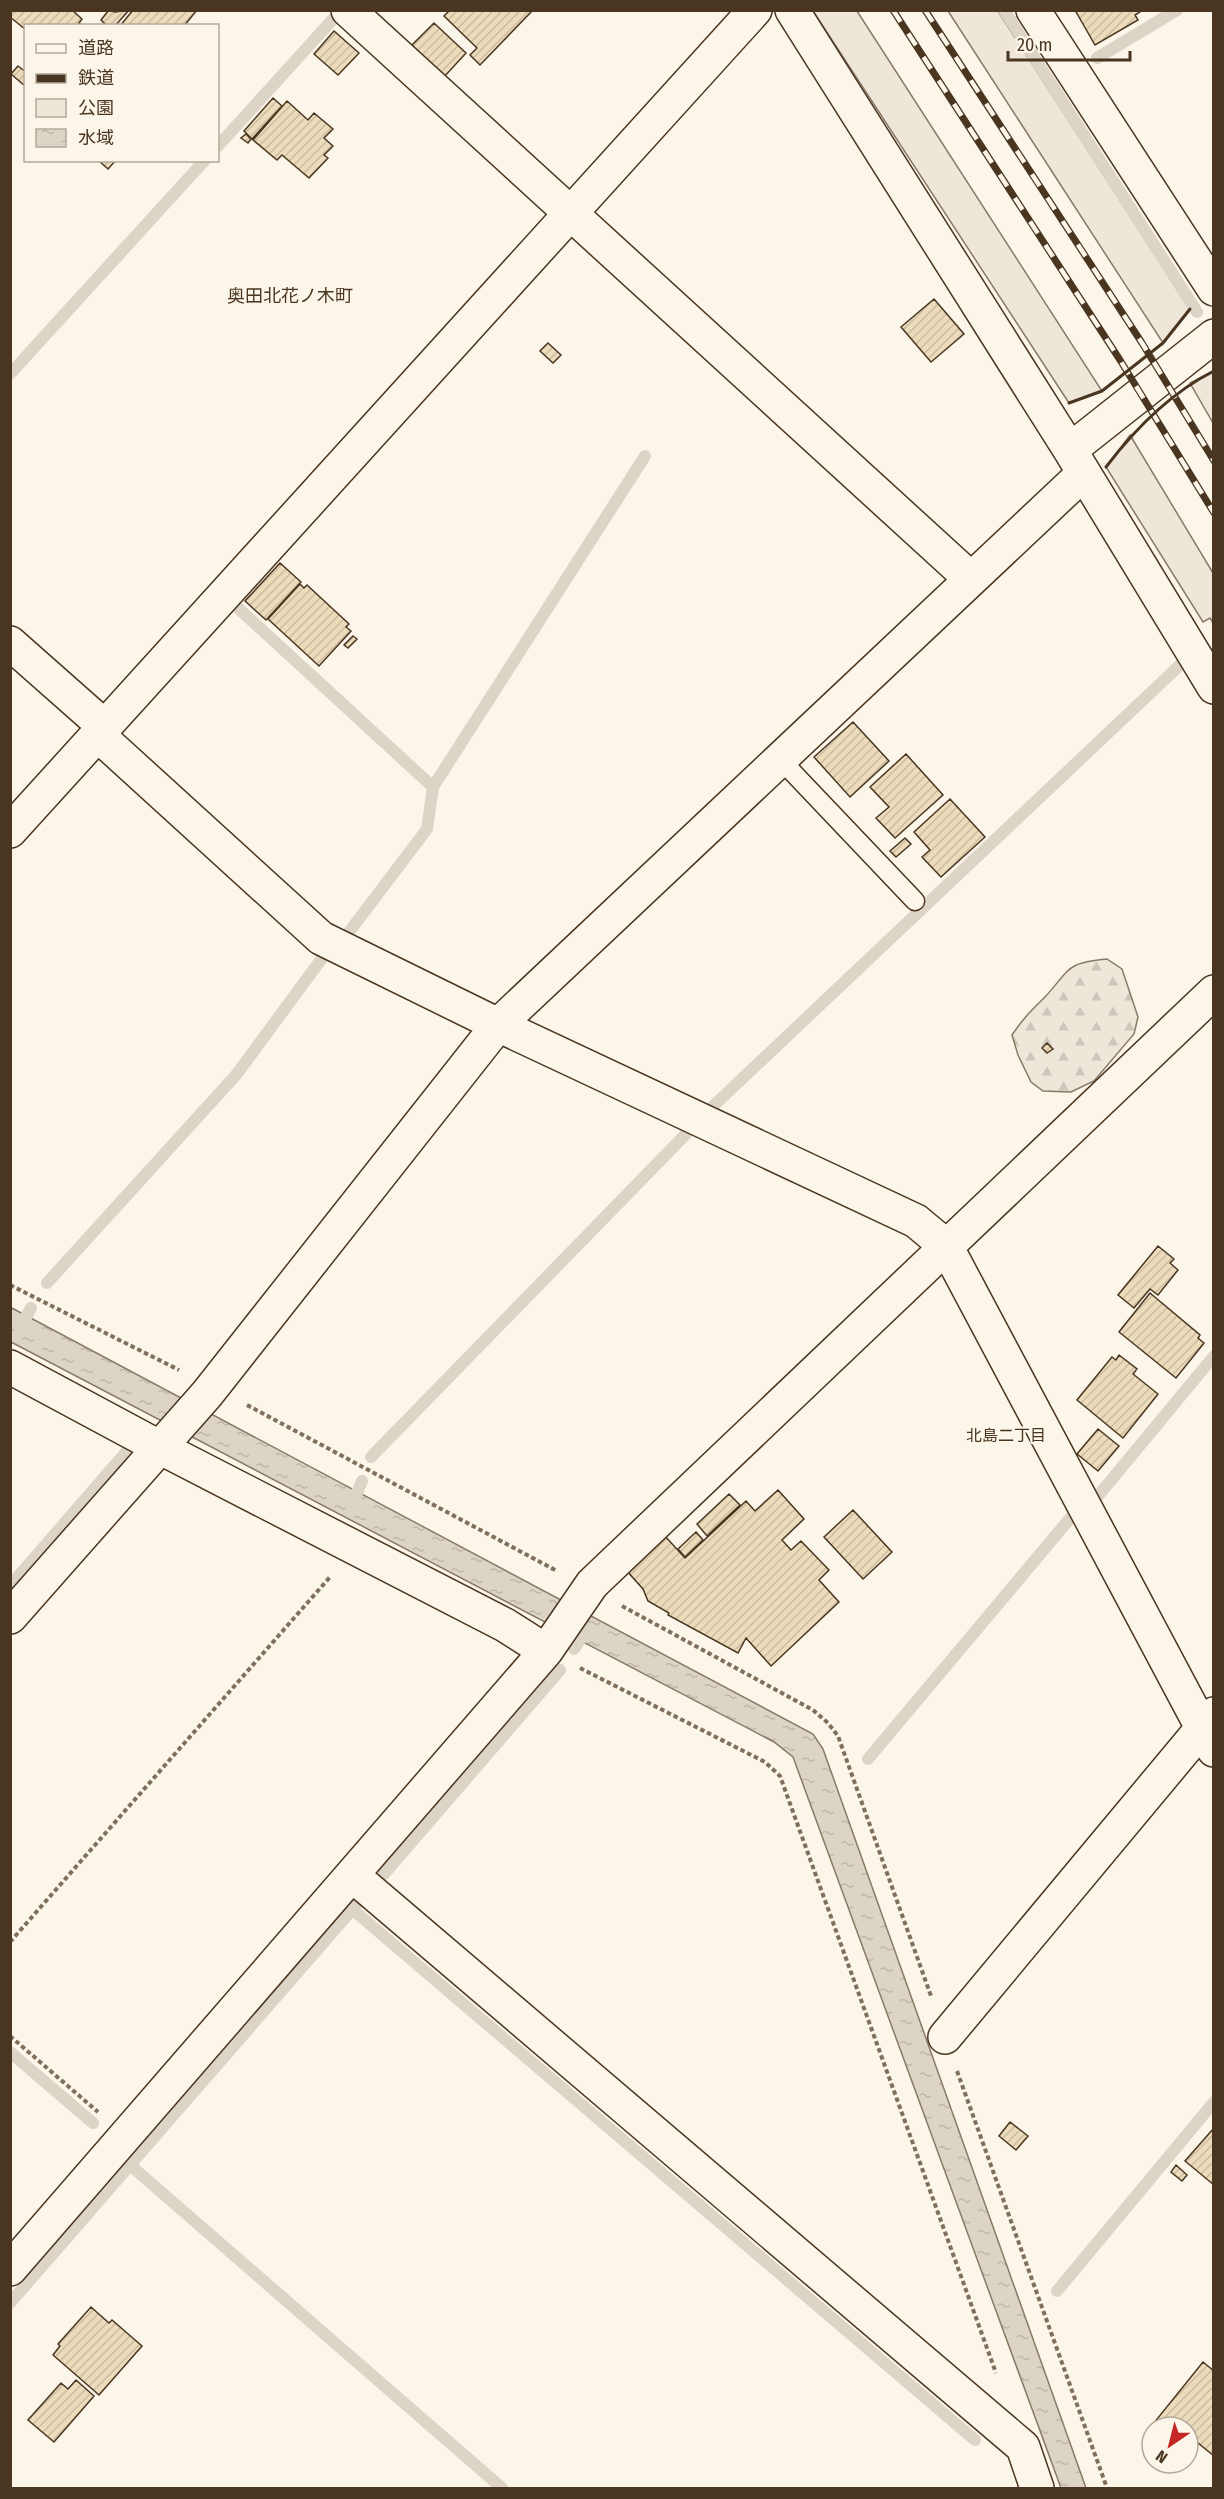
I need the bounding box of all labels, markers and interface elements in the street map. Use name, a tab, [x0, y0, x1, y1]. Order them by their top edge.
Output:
legend	[24, 24, 219, 162]
scale bar	[1008, 24, 1130, 62]
text: 20 m	[1017, 34, 1052, 56]
text: 道路	[78, 37, 114, 59]
text: 鉄道	[78, 67, 114, 89]
text: 公園	[78, 97, 114, 119]
text: 水域	[78, 127, 114, 149]
district label: 奥田北花ノ木町	[227, 285, 353, 307]
district label: 北島二丁目	[966, 1426, 1046, 1445]
north arrow	[1140, 2415, 1200, 2475]
text: N	[1152, 2446, 1171, 2467]

